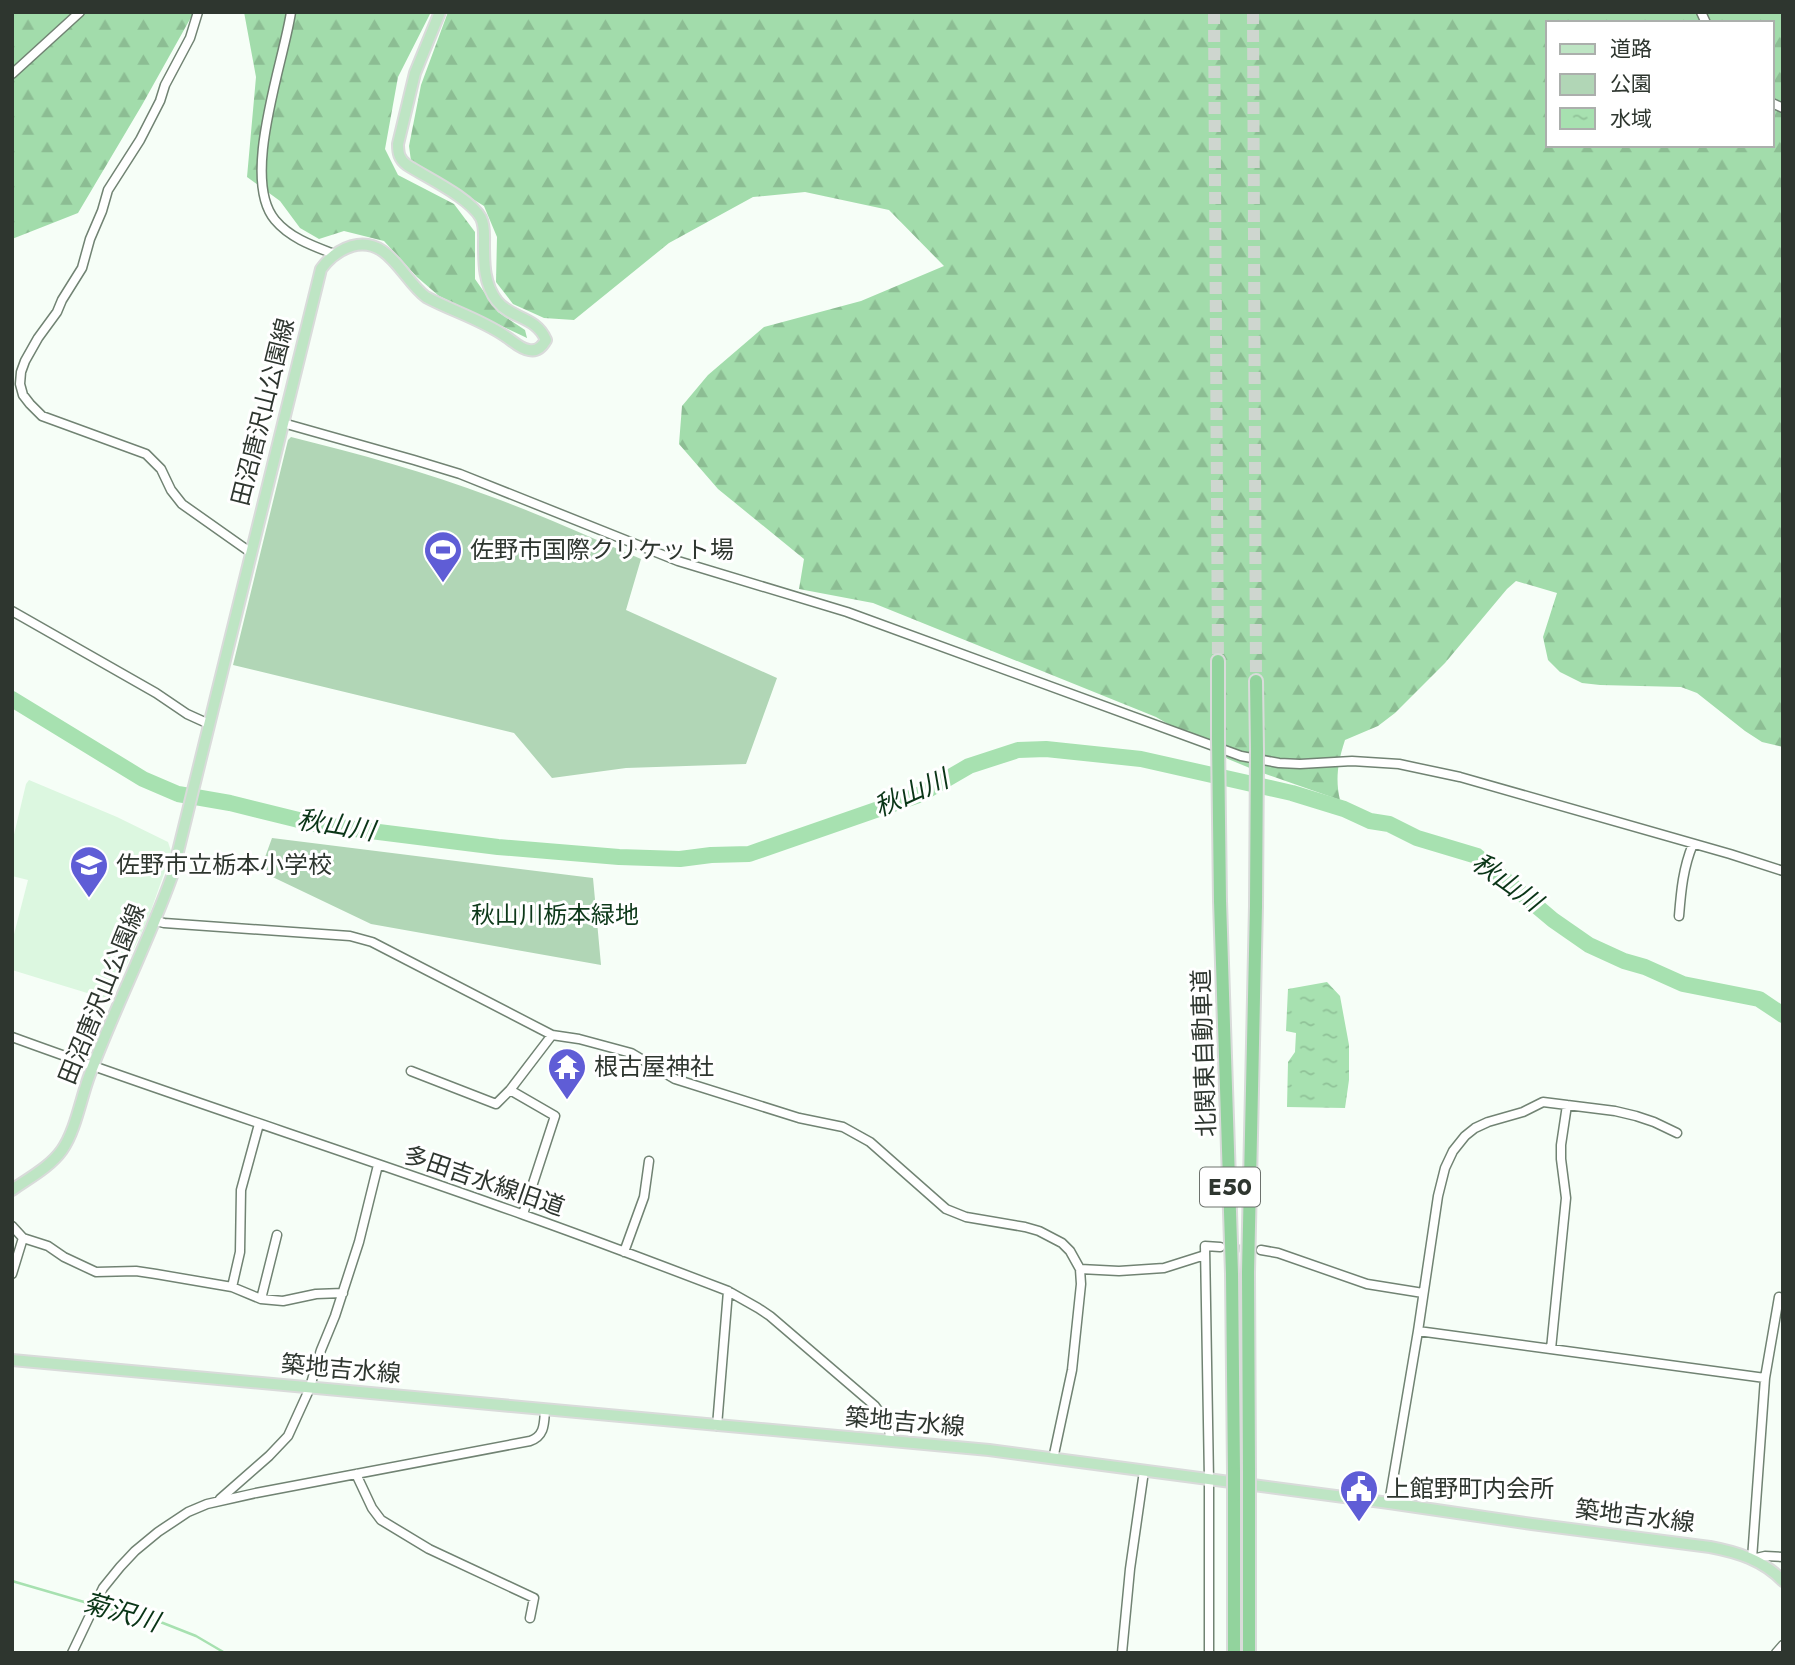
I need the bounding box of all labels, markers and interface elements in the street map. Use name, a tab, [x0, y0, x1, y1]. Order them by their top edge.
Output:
legend	[1546, 21, 1774, 147]
text: 道路	[1610, 34, 1652, 64]
text: 公園	[1610, 69, 1652, 99]
text: 水域	[1610, 104, 1652, 134]
street label: 田沼唐沢山公園線	[222, 314, 303, 509]
sports icon: 佐野市国際クリケット場	[422, 529, 464, 584]
place label: 佐野市国際クリケット場	[470, 532, 734, 567]
water label: 秋山川	[868, 759, 957, 826]
water label: 秋山川	[295, 800, 380, 850]
school or university icon: 佐野市立栃本小学校	[68, 844, 110, 899]
water label: 秋山川	[1464, 844, 1552, 922]
place label: 佐野市立栃本小学校	[116, 847, 332, 882]
park label: 秋山川栃本緑地	[471, 897, 639, 932]
street label: 田沼唐沢山公園線	[49, 898, 154, 1089]
street label: 北関東自動車道	[1183, 968, 1224, 1138]
temple icon: 根古屋神社	[546, 1046, 588, 1101]
place label: 根古屋神社	[594, 1049, 714, 1084]
street label: 多田吉水線旧道	[399, 1137, 569, 1224]
road number: E50	[1200, 1168, 1260, 1206]
street label: 築地吉水線	[280, 1346, 402, 1391]
street label: 築地吉水線	[844, 1399, 966, 1444]
public building icon: 上館野町内会所	[1338, 1468, 1380, 1523]
place label: 上館野町内会所	[1386, 1471, 1554, 1506]
street label: 築地吉水線	[1573, 1491, 1697, 1540]
water label: 菊沢川	[78, 1583, 167, 1642]

